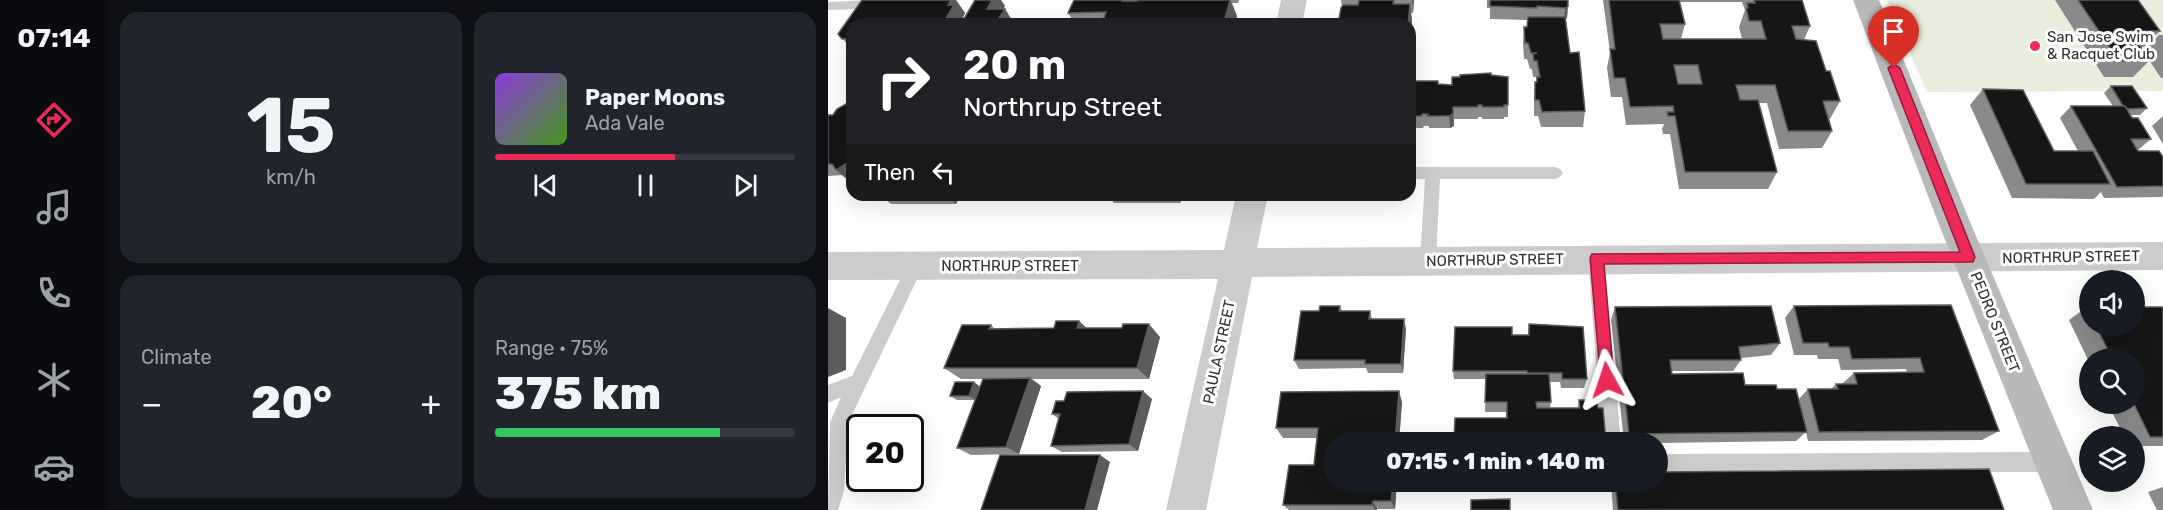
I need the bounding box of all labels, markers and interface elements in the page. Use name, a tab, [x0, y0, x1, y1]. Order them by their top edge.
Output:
pin	[1868, 6, 1919, 68]
icon: arrive	[1877, 15, 1910, 48]
text: 07:14	[17, 22, 91, 54]
place label: San Jose Swim & Racquet Club	[2047, 28, 2155, 63]
marker: San Jose Swim & Racquet Club	[2028, 39, 2042, 53]
text: 20 m	[963, 40, 1066, 90]
icon: right	[864, 42, 942, 120]
text: 15	[246, 79, 336, 172]
text: Paper Moons	[585, 84, 725, 111]
text: Northrup Street	[963, 91, 1162, 123]
icon: directions	[33, 99, 75, 141]
text: Ada Vale	[585, 111, 665, 135]
icon: left	[927, 156, 960, 189]
text: Then	[864, 159, 915, 186]
text: km/h	[266, 165, 316, 189]
icon: previous	[529, 169, 562, 202]
icon: pause	[629, 169, 662, 202]
icon: next	[729, 169, 762, 202]
icon: music	[33, 186, 75, 228]
street label: NORTHRUP STREET	[2002, 247, 2140, 267]
street label: NORTHRUP STREET	[1426, 250, 1564, 270]
street label: NORTHRUP STREET	[941, 257, 1079, 275]
street label: PEDRO STREET	[1967, 269, 2024, 375]
map controls	[2079, 270, 2145, 492]
button: sound	[2079, 270, 2145, 336]
icon: phone	[33, 272, 75, 314]
street label: PAULA STREET	[1199, 298, 1239, 406]
text: Range · 75%	[495, 336, 608, 360]
text: Climate	[141, 345, 212, 369]
position arrow	[1575, 348, 1639, 412]
button: search	[2079, 348, 2145, 414]
icon: climate	[33, 359, 75, 401]
text: 375 km	[495, 367, 661, 420]
text: 20°	[251, 376, 332, 429]
text: −	[141, 384, 162, 423]
text: +	[420, 384, 441, 423]
speed limit sign: 20	[846, 414, 924, 492]
button: layers	[2079, 426, 2145, 492]
icon: car	[33, 446, 75, 488]
text: 07:15 · 1 min · 140 m	[1386, 448, 1605, 475]

